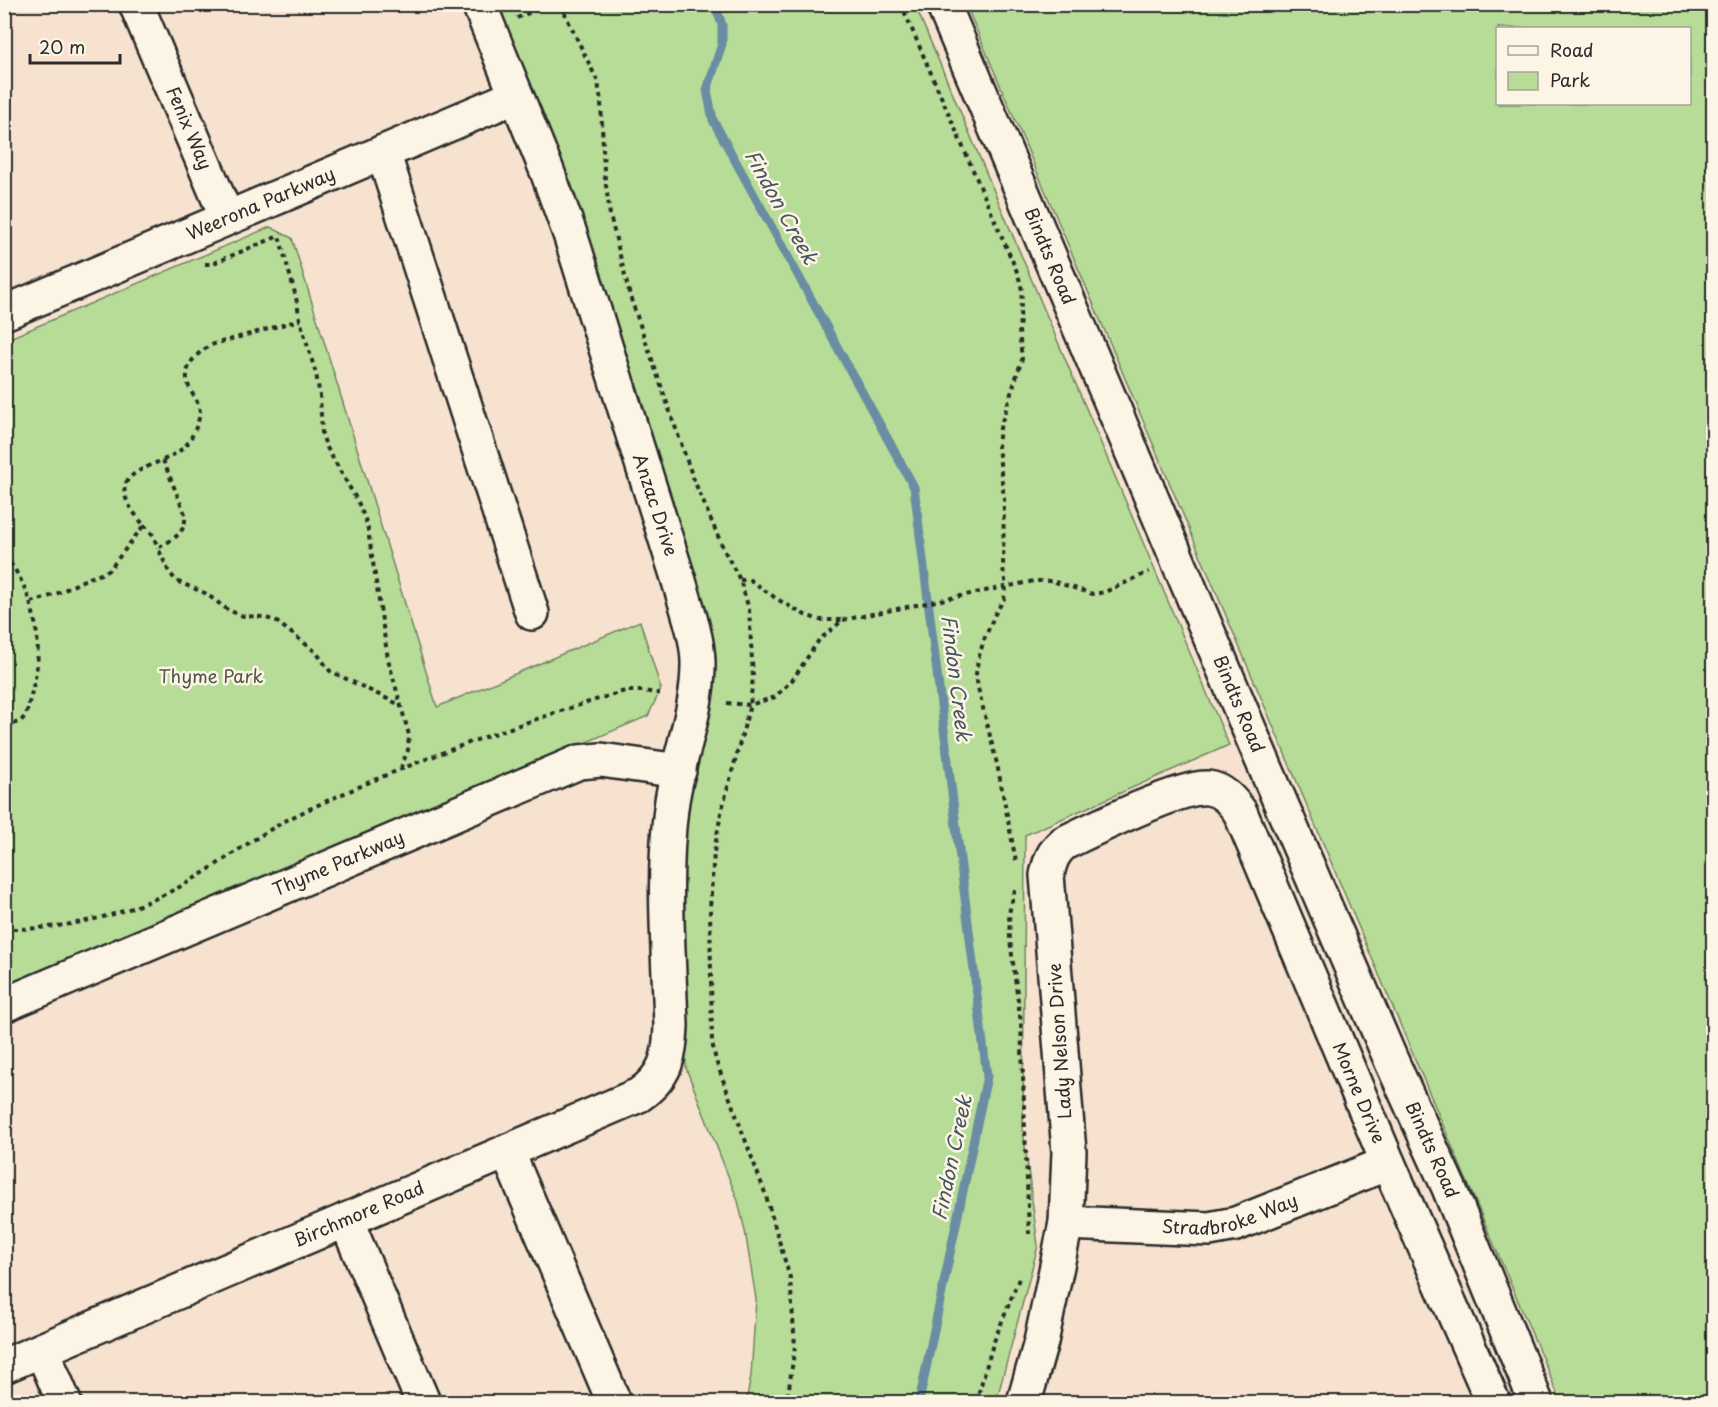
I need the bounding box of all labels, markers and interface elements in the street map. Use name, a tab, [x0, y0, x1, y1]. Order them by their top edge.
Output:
scale bar	[30, 27, 120, 65]
legend	[1496, 27, 1691, 105]
text: 20 m	[39, 33, 85, 60]
text: Road	[1550, 36, 1594, 63]
text: Park	[1550, 66, 1590, 93]
street label: Fenix Way	[160, 82, 220, 174]
water label: Findon Creek	[738, 144, 826, 270]
street label: Weerona Parkway	[182, 159, 339, 246]
street label: Bindts Road	[1018, 203, 1083, 309]
street label: Anzac Drive	[627, 450, 686, 559]
water label: Findon Creek	[934, 613, 980, 744]
street label: Bindts Road	[1207, 651, 1272, 756]
park label: Thyme Park	[159, 662, 263, 689]
street label: Thyme Parkway	[268, 823, 408, 902]
street label: Lady Nelson Drive	[1040, 962, 1077, 1120]
street label: Morne Drive	[1326, 1037, 1393, 1147]
water label: Findon Creek	[923, 1092, 979, 1223]
street label: Bindts Road	[1400, 1097, 1467, 1202]
street label: Birchmore Road	[289, 1173, 428, 1253]
street label: Stradbroke Way	[1161, 1186, 1301, 1241]

